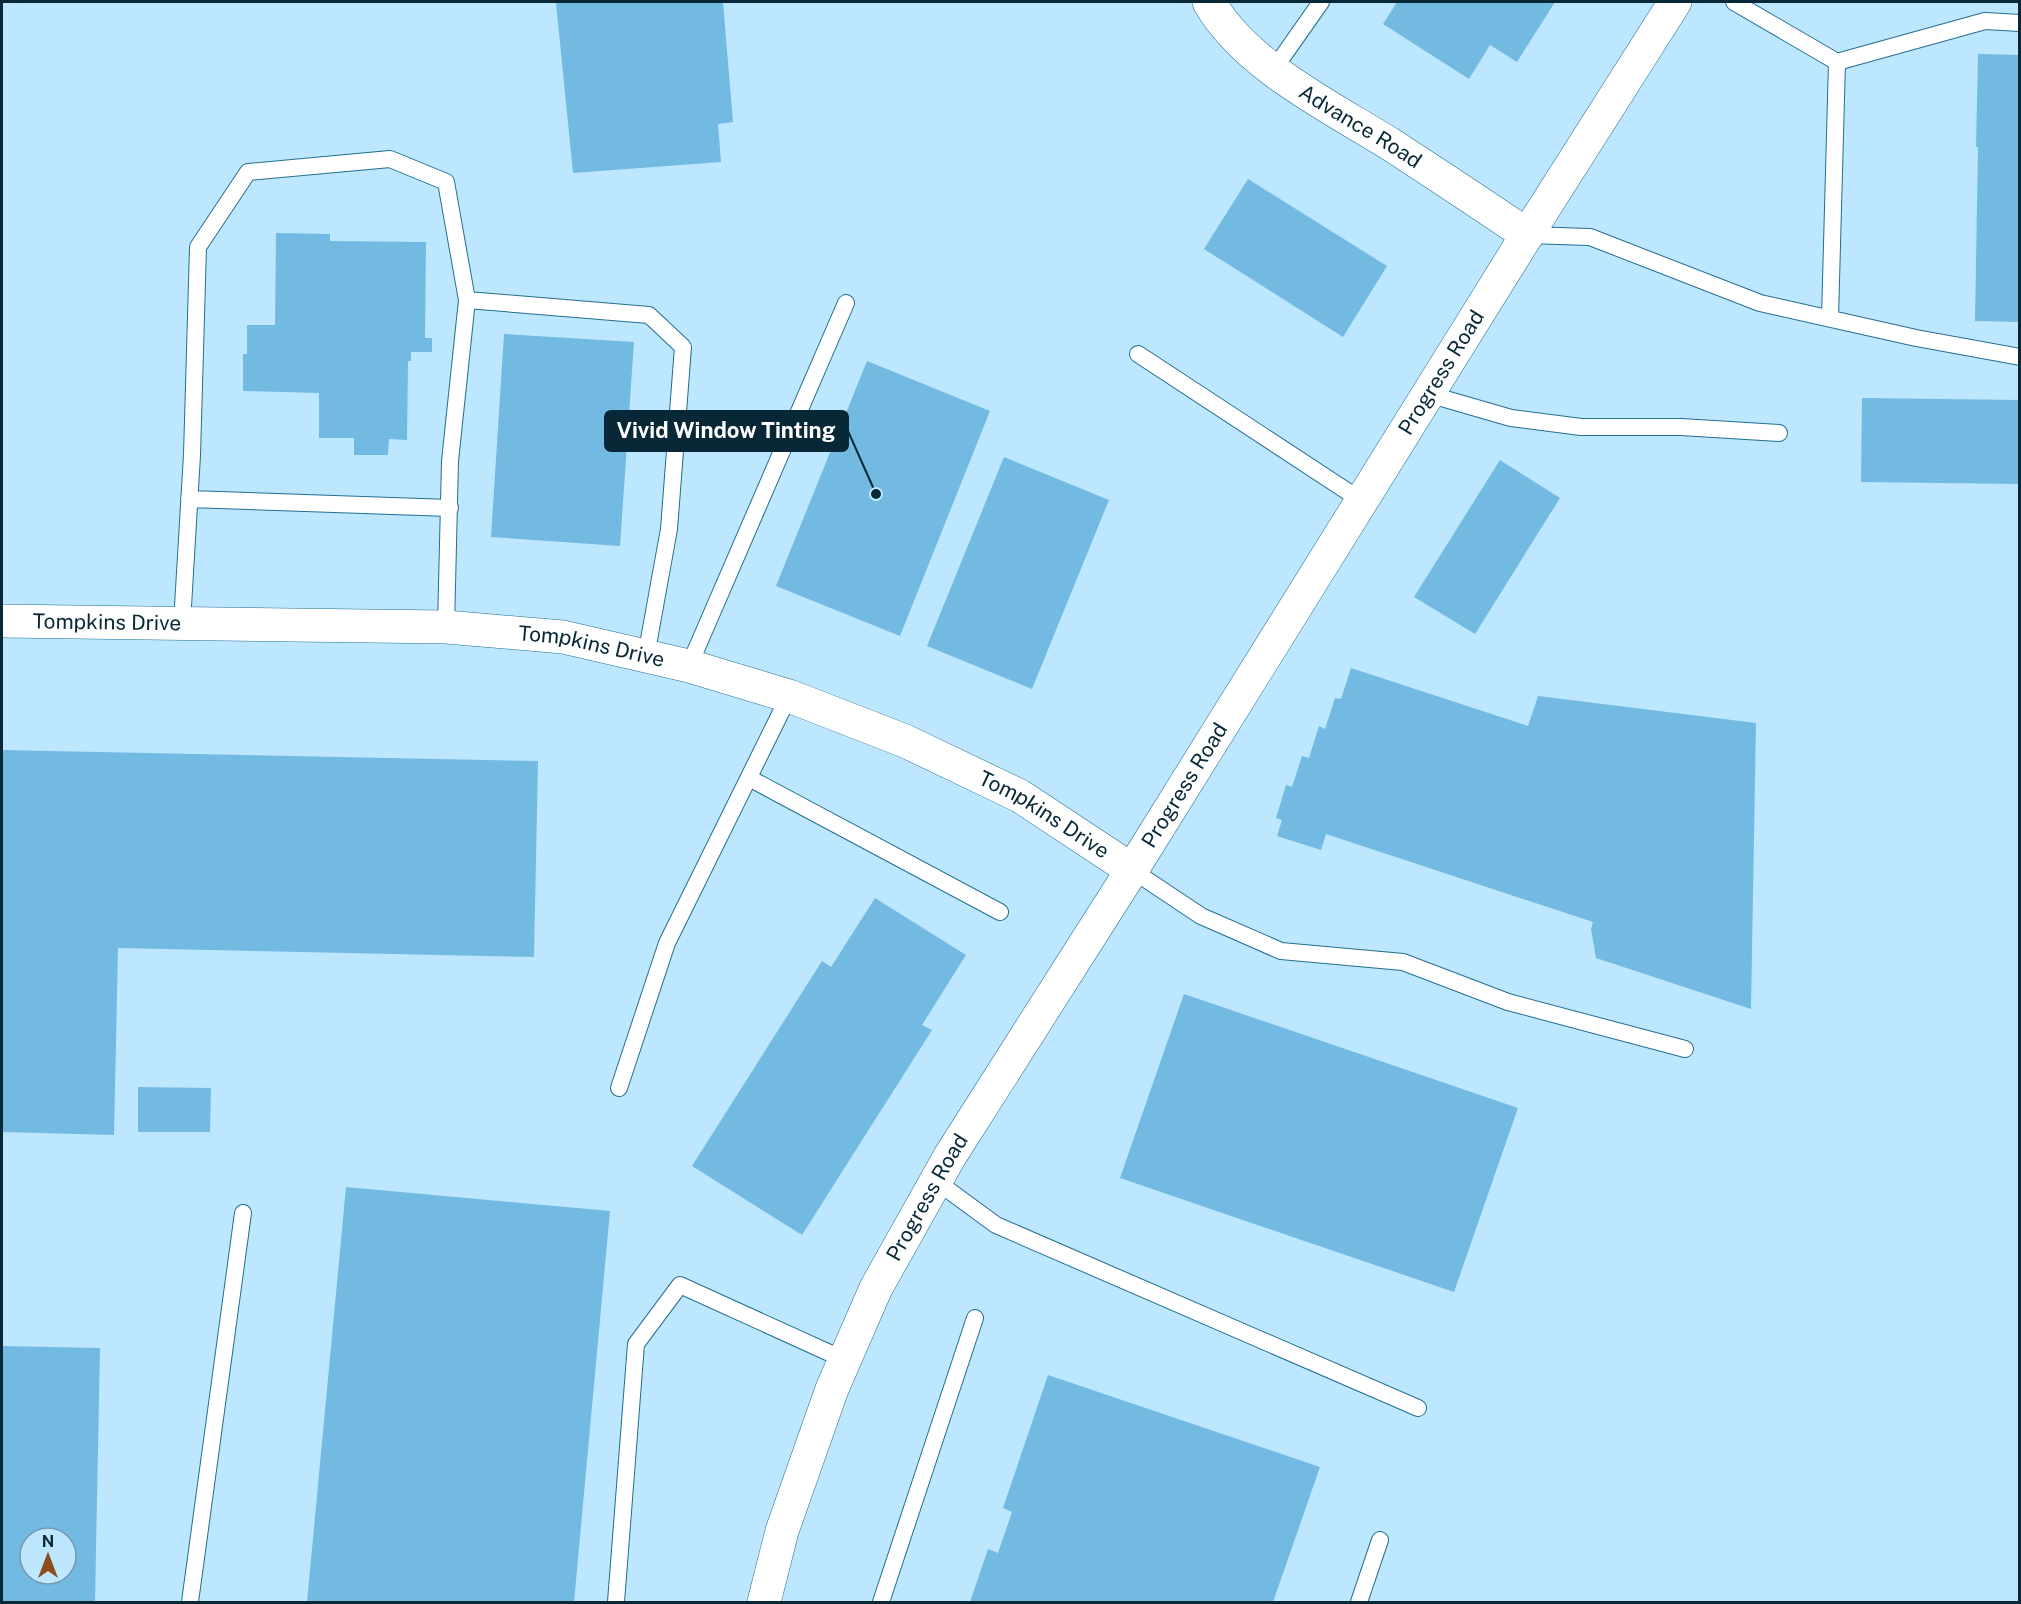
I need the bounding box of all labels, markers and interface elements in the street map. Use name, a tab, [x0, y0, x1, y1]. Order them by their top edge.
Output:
street label: Advance Road	[1295, 79, 1427, 173]
street label: Progress Road	[1393, 305, 1489, 439]
callout: Vivid Window Tinting	[605, 411, 848, 451]
text: Vivid Window Tinting	[617, 417, 836, 443]
street label: Tompkins Drive	[32, 608, 182, 635]
street label: Tompkins Drive	[517, 620, 667, 672]
street label: Progress Road	[1136, 718, 1232, 852]
street label: Tompkins Drive	[975, 765, 1114, 864]
street label: Progress Road	[881, 1129, 973, 1265]
north arrow	[18, 1526, 78, 1586]
text: N	[42, 1532, 54, 1551]

